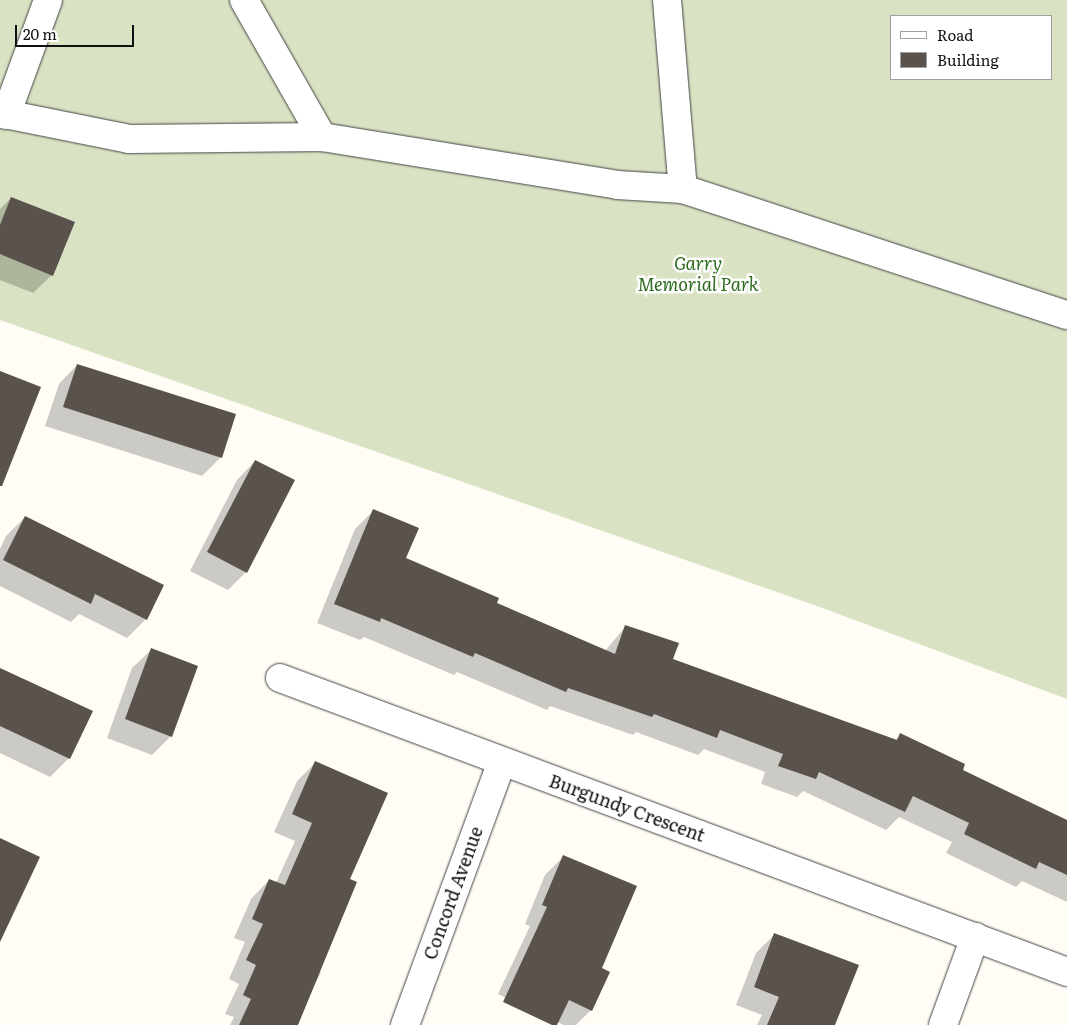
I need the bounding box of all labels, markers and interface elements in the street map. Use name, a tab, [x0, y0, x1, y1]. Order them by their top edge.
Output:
scale bar	[18, 15, 136, 47]
legend	[890, 15, 1052, 80]
text: 20 m	[23, 22, 57, 45]
text: Road	[937, 23, 973, 46]
text: Building	[937, 48, 999, 71]
park label: Garry Memorial Park	[637, 253, 759, 296]
street label: Burgundy Crescent	[546, 770, 708, 846]
street label: Concord Avenue	[419, 823, 487, 963]

